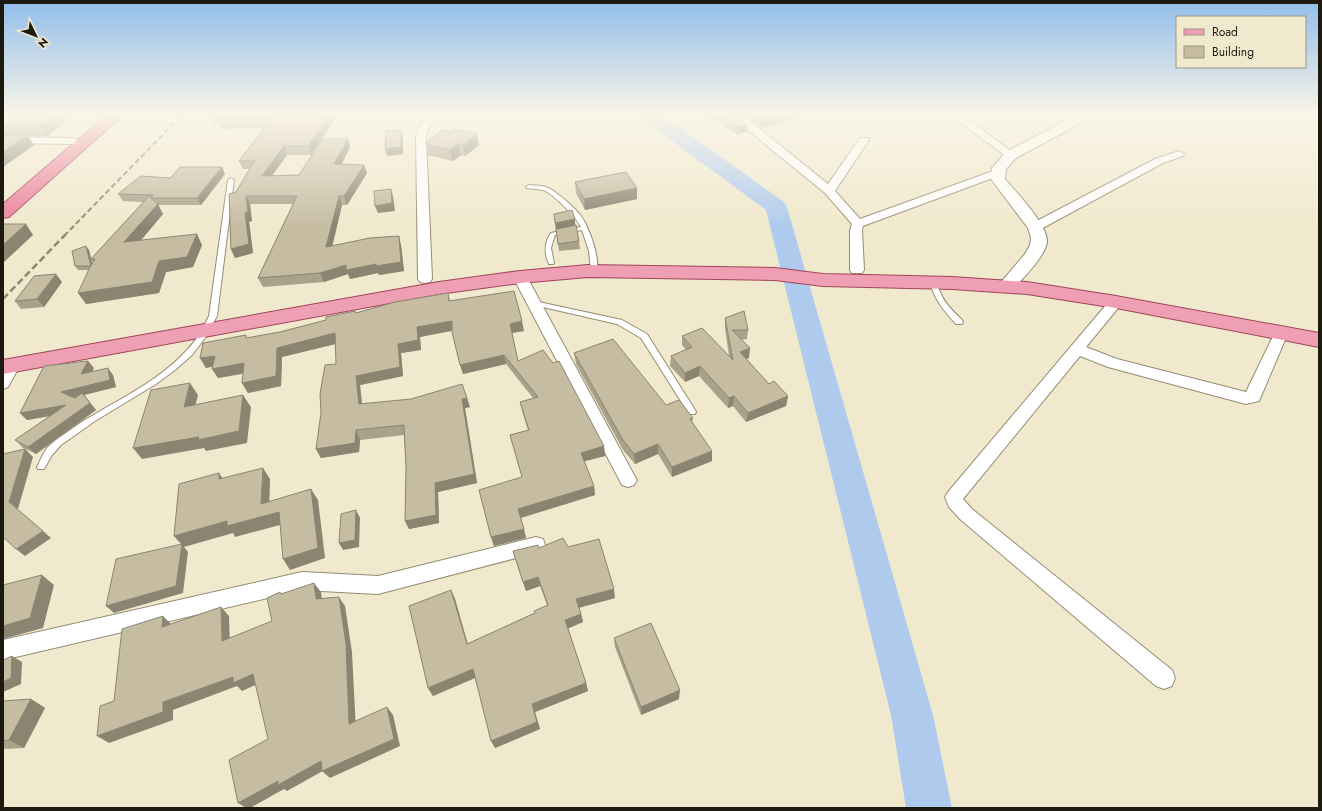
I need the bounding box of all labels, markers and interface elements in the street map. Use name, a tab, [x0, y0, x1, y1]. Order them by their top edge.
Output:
north arrow	[16, 16, 56, 56]
legend	[1176, 16, 1306, 68]
text: Road	[1212, 23, 1238, 41]
text: N	[34, 34, 52, 51]
text: Building	[1212, 43, 1254, 61]

